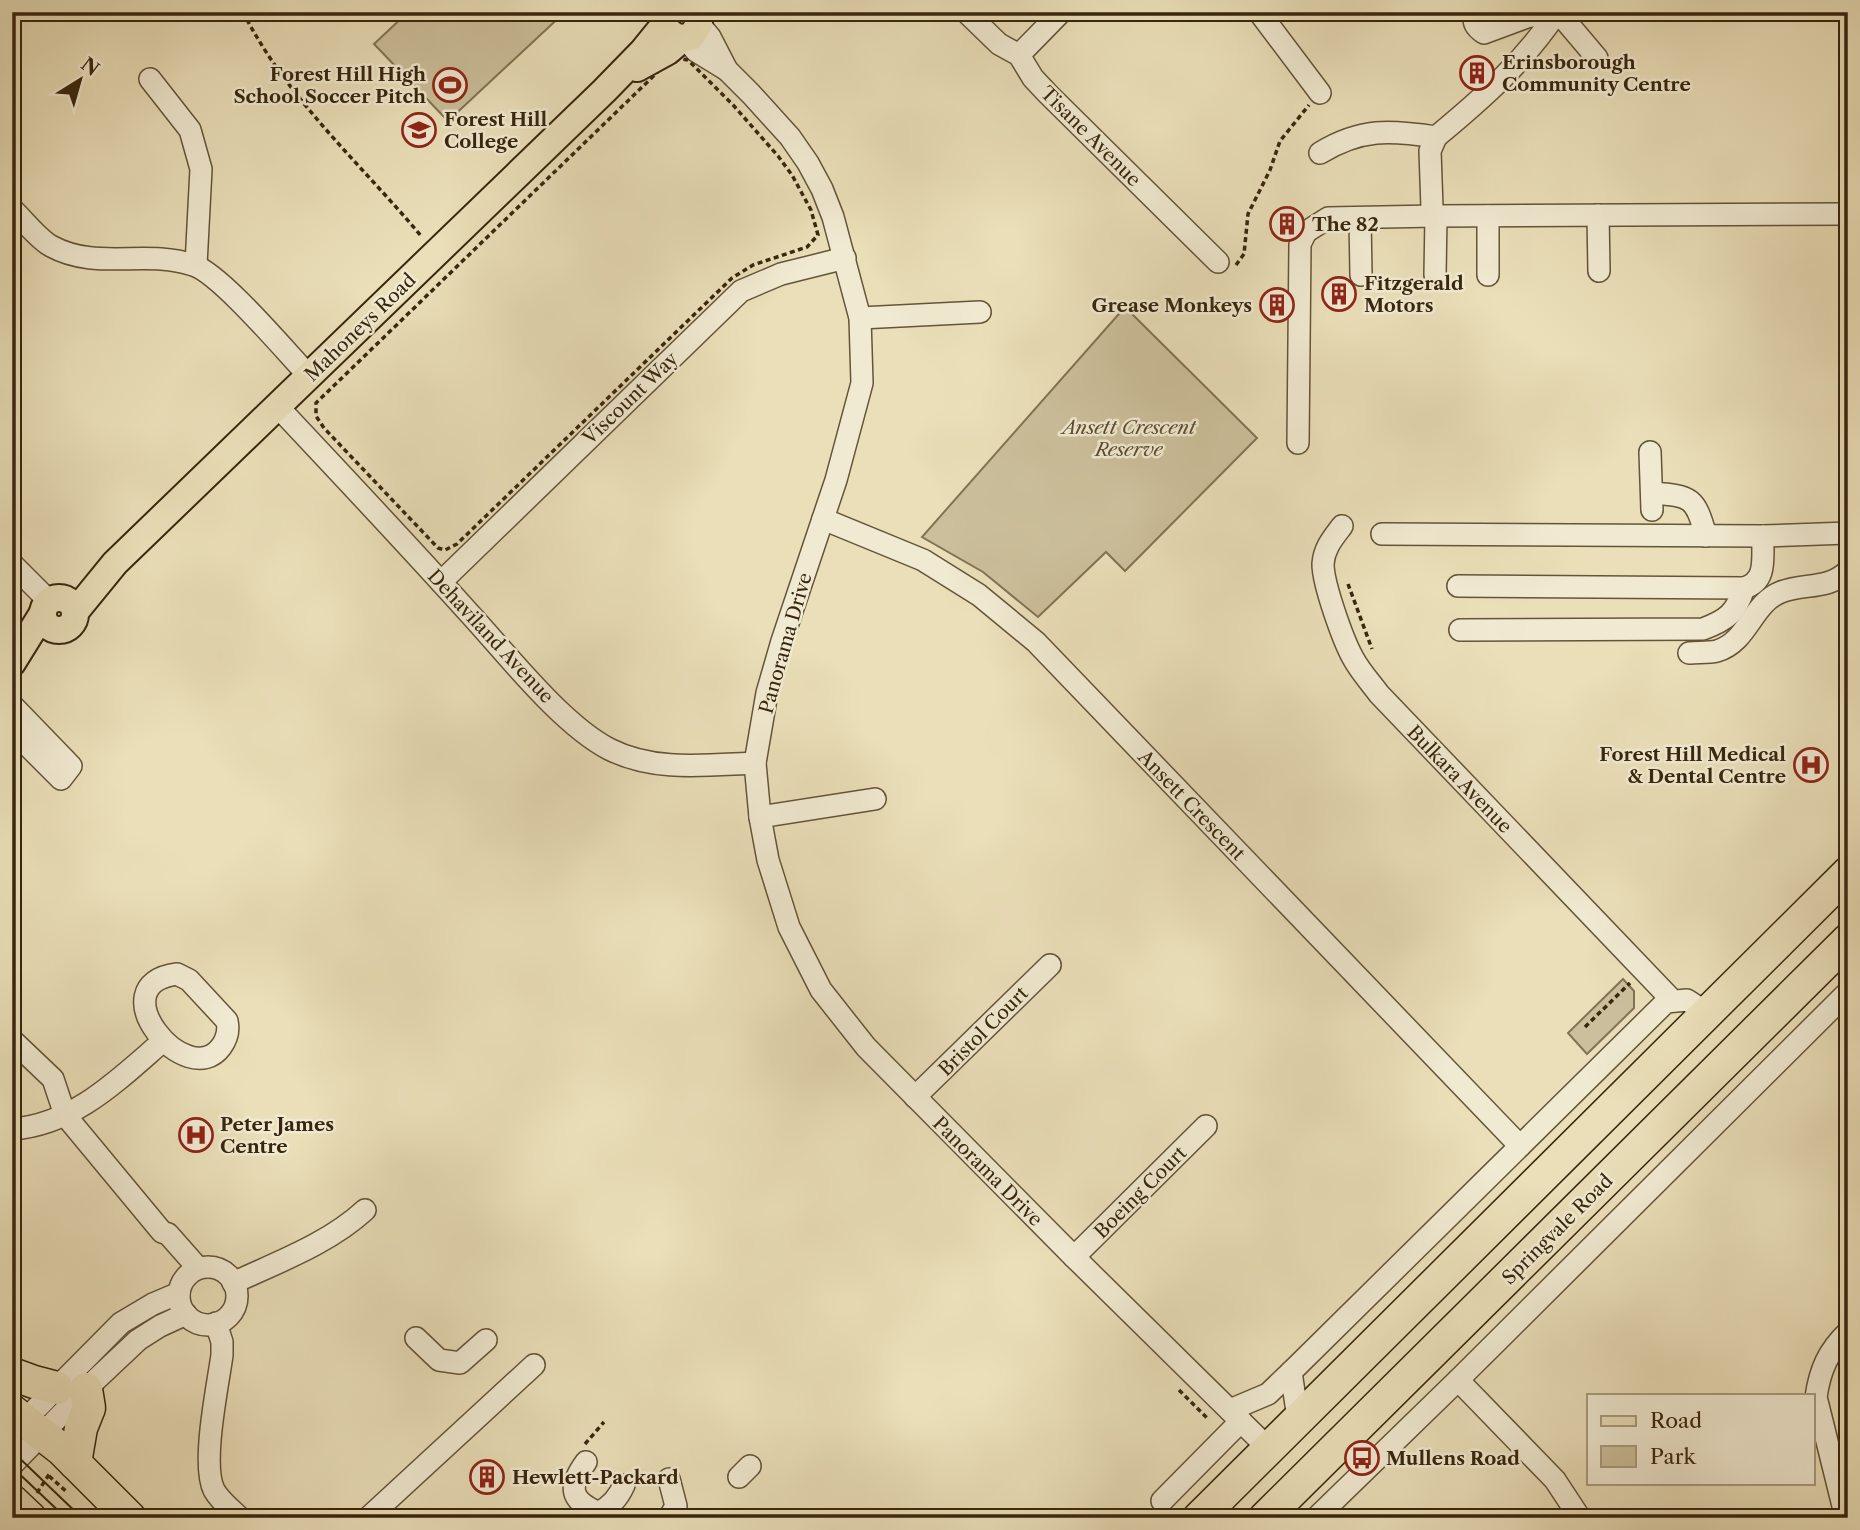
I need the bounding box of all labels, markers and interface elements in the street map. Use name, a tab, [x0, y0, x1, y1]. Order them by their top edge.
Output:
north arrow	[46, 46, 116, 116]
place label: Erinsborough Community Centre	[1502, 51, 1691, 96]
text: N	[76, 53, 103, 81]
building icon: Erinsborough Community Centre	[1458, 54, 1496, 92]
place label: Forest Hill High School Soccer Pitch	[233, 63, 426, 108]
sports icon: Forest Hill High School Soccer Pitch	[431, 66, 469, 104]
street label: Tisane Avenue	[1036, 81, 1146, 191]
place label: Forest Hill College	[444, 108, 548, 153]
school or university icon: Forest Hill College	[400, 111, 438, 149]
building icon: The 82	[1268, 205, 1306, 243]
place label: The 82	[1312, 213, 1379, 236]
street label: Mahoneys Road	[300, 268, 421, 386]
place label: Fitzgerald Motors	[1364, 272, 1464, 317]
building icon: Fitzgerald Motors	[1320, 275, 1358, 313]
building icon: Grease Monkeys	[1258, 286, 1296, 324]
place label: Grease Monkeys	[1091, 294, 1252, 317]
street label: Viscount Way	[577, 347, 683, 450]
park label: Ansett Crescent Reserve	[1059, 416, 1197, 461]
street label: Dehaviland Avenue	[423, 565, 559, 708]
street label: Panorama Drive	[754, 570, 817, 716]
street label: Bulkara Avenue	[1402, 721, 1517, 838]
place label: Forest Hill Medical & Dental Centre	[1599, 743, 1786, 788]
street label: Ansett Crescent	[1133, 745, 1250, 865]
hospital icon: Forest Hill Medical & Dental Centre	[1792, 746, 1830, 784]
street label: Bristol Court	[934, 982, 1033, 1081]
street label: Panorama Drive	[928, 1112, 1047, 1231]
place label: Peter James Centre	[220, 1113, 334, 1158]
hospital icon: Peter James Centre	[177, 1116, 215, 1154]
street label: Boeing Court	[1089, 1141, 1191, 1243]
street label: Springvale Road	[1497, 1169, 1618, 1289]
legend	[1587, 1394, 1814, 1484]
text: Road	[1650, 1408, 1702, 1433]
bus stop icon: Mullens Road	[1343, 1439, 1381, 1477]
text: Park	[1650, 1444, 1696, 1469]
place label: Mullens Road	[1386, 1447, 1520, 1470]
building icon: Hewlett-Packard	[468, 1458, 506, 1496]
place label: Hewlett-Packard	[512, 1466, 679, 1489]

